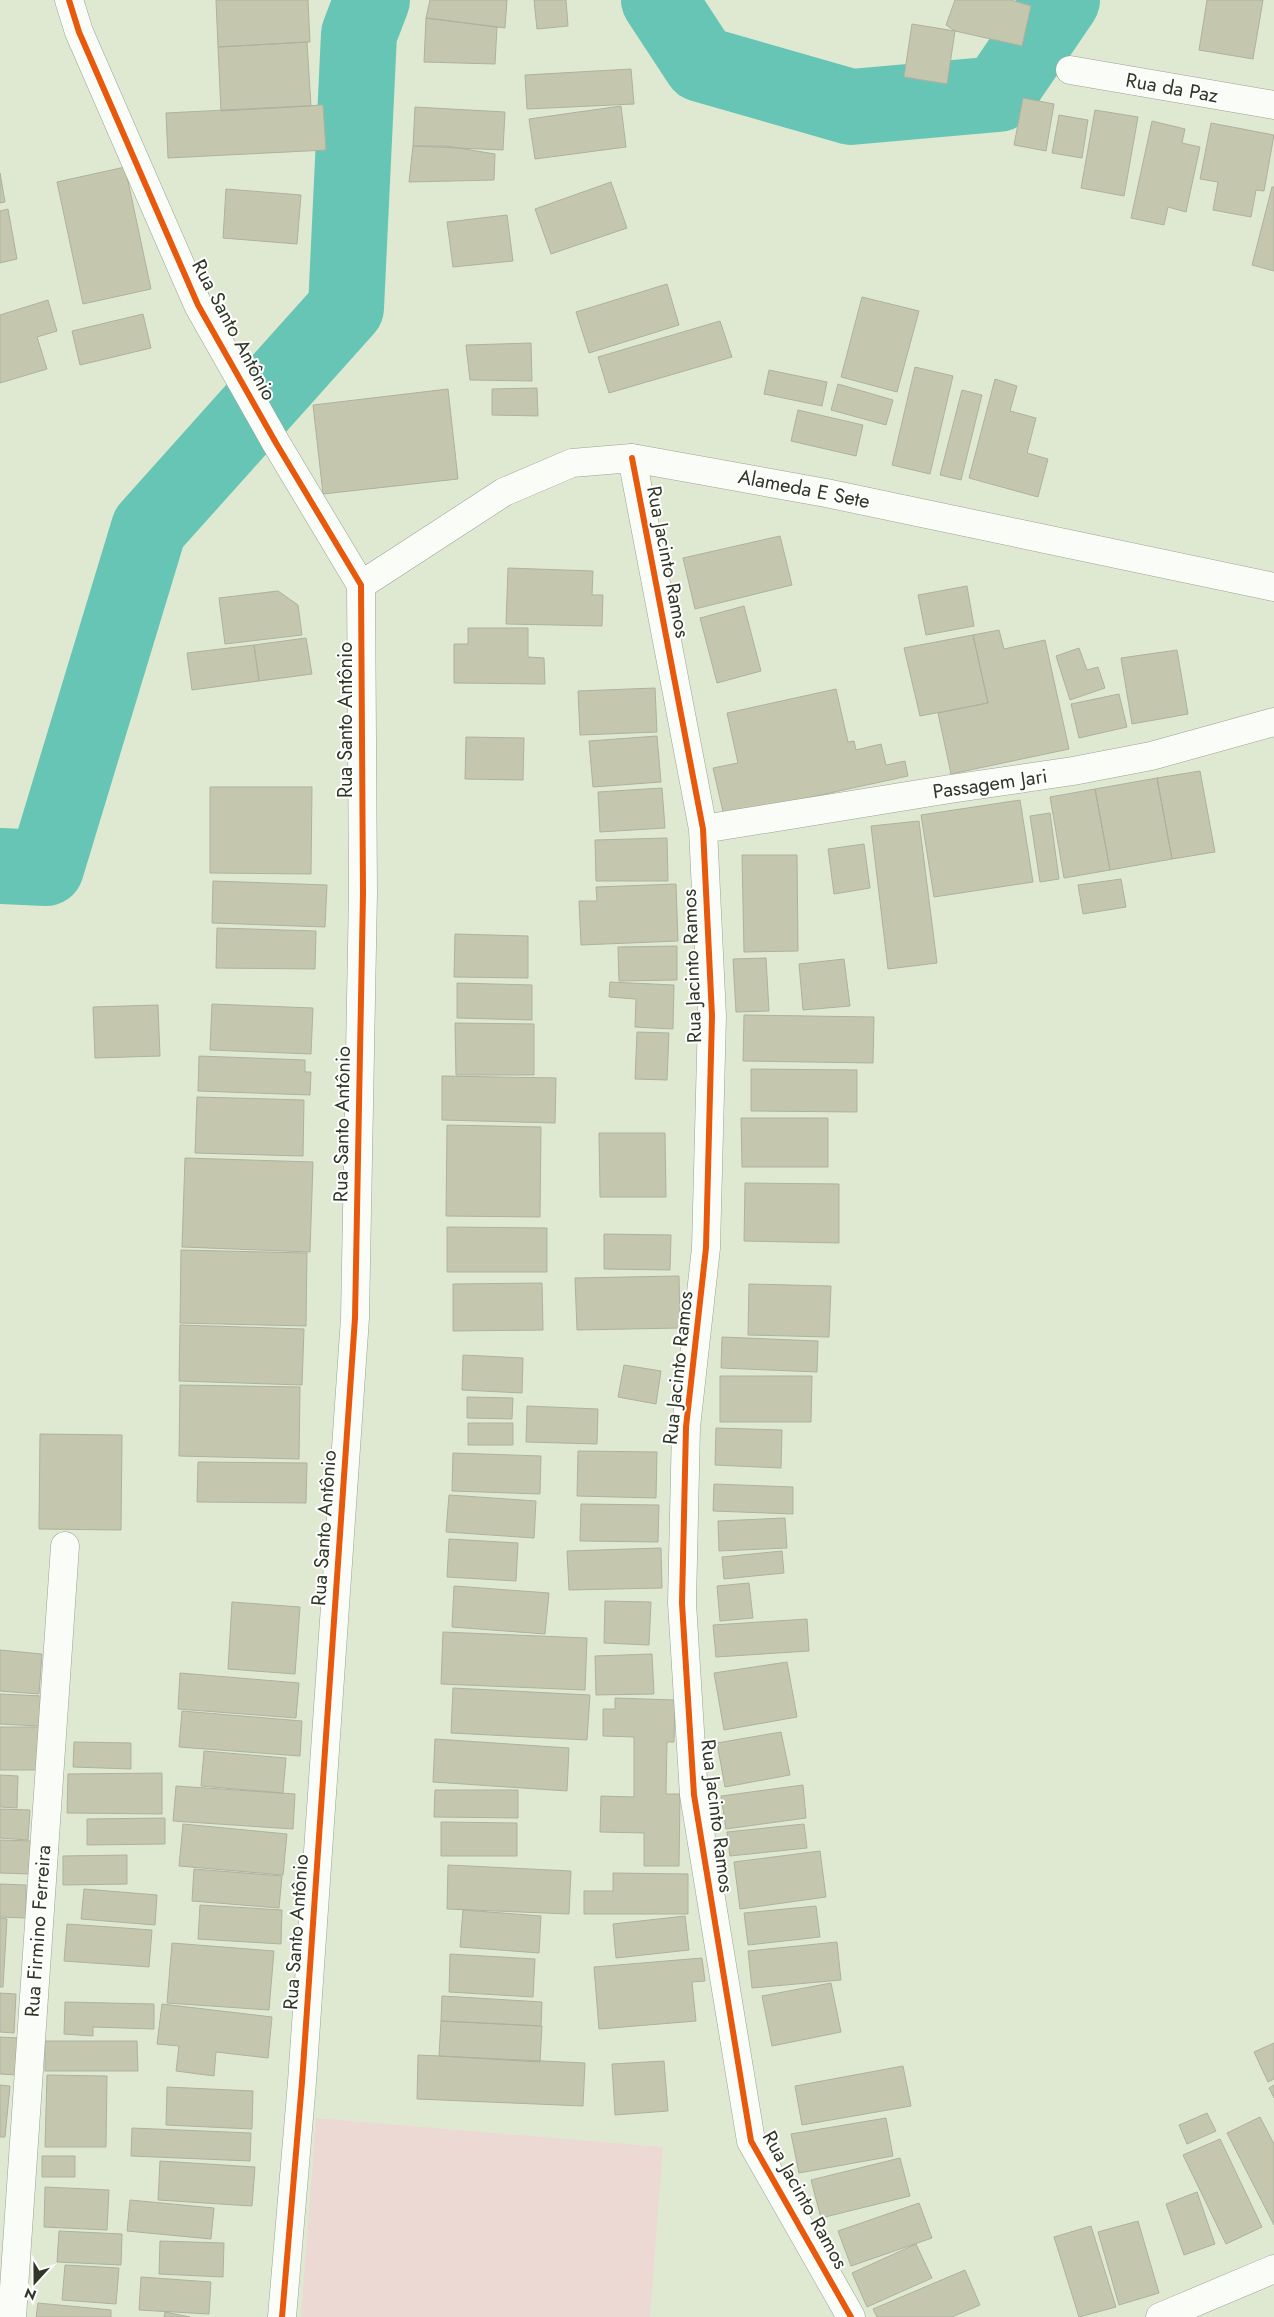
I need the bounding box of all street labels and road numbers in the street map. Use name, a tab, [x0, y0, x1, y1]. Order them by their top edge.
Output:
street label: Rua da Paz	[1123, 66, 1221, 110]
street label: Rua Santo Antônio	[185, 254, 283, 406]
street label: Alameda E Sete	[736, 462, 872, 516]
street label: Rua Jacinto Ramos	[639, 484, 697, 640]
street label: Rua Santo Antônio	[331, 642, 360, 798]
street label: Passagem Jari	[931, 762, 1049, 806]
street label: Rua Jacinto Ramos	[675, 888, 709, 1044]
street label: Rua Santo Antônio	[326, 1046, 358, 1202]
street label: Rua Jacinto Ramos	[656, 1290, 700, 1446]
street label: Rua Santo Antônio	[304, 1449, 344, 1607]
street label: Rua Jacinto Ramos	[693, 1738, 741, 1894]
street label: Rua Firmino Ferreira	[18, 1844, 58, 2018]
street label: Rua Santo Antônio	[276, 1853, 316, 2011]
street label: Rua Jacinto Ramos	[755, 2126, 855, 2274]

